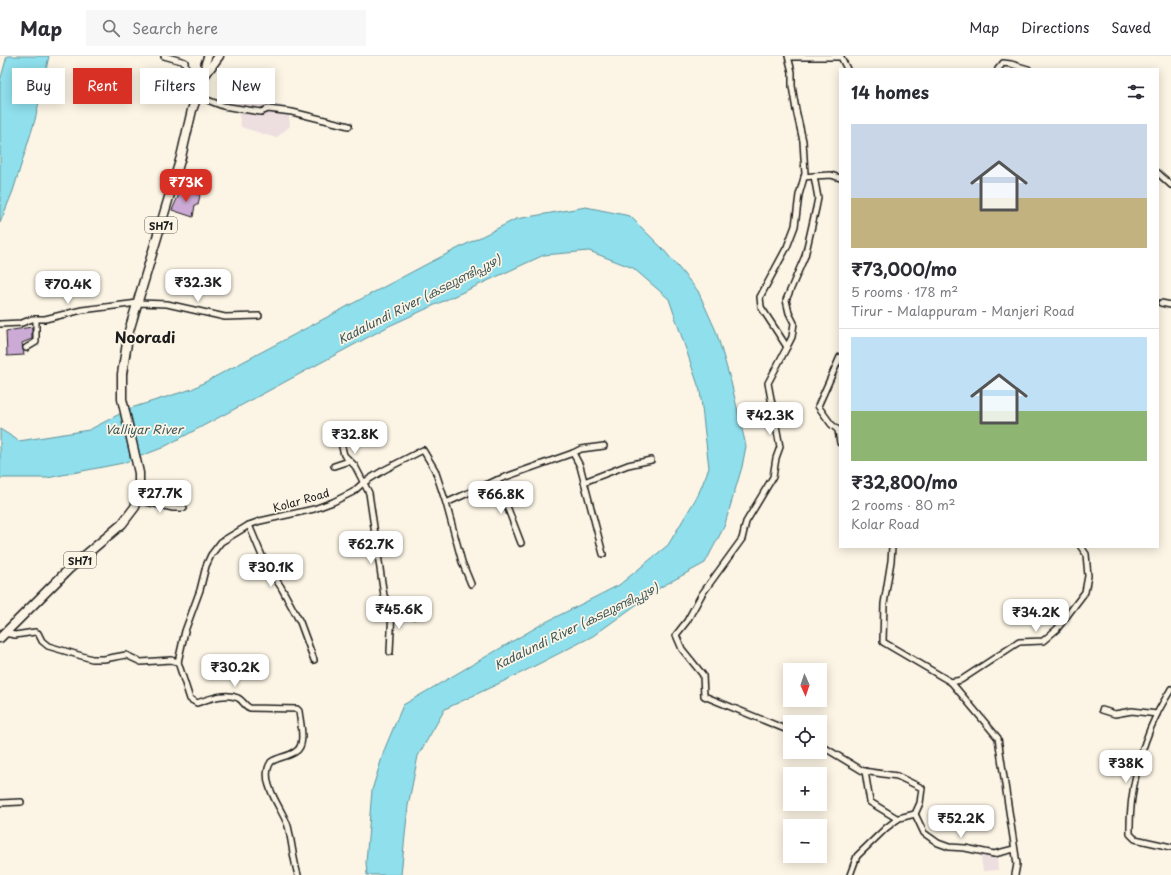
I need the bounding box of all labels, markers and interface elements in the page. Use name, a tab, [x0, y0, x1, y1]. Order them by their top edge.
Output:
search box	[86, 10, 366, 46]
text: Map	[20, 14, 62, 42]
text: Search here	[132, 16, 218, 39]
icon: search	[100, 17, 122, 39]
text: Map	[969, 17, 999, 38]
text: Directions	[1021, 17, 1089, 38]
text: Saved	[1111, 17, 1151, 38]
chip: Buy	[12, 68, 65, 104]
chip: Rent	[73, 68, 132, 104]
chip: Filters	[140, 68, 209, 104]
chip: New	[217, 68, 275, 104]
text: 14 homes	[851, 79, 929, 105]
icon: filters	[1125, 81, 1147, 103]
icon: home	[963, 150, 1035, 222]
pin: ₹73K	[162, 169, 210, 203]
text: ₹73K	[169, 172, 203, 191]
road number: SH71	[145, 217, 177, 233]
water label: Kadalundi River (കടലുണ്ടിപ്പുഴ)	[334, 249, 505, 348]
text: ₹73,000/mo	[851, 256, 957, 282]
pin: ₹32.3K	[165, 269, 231, 303]
pin: ₹70.4K	[35, 271, 101, 305]
text: ₹32.3K	[174, 272, 222, 291]
text: ₹70.4K	[44, 274, 92, 293]
text: 5 rooms · 178 m²	[851, 282, 958, 301]
text: Tirur - Malappuram - Manjeri Road	[851, 301, 1075, 320]
district label: Nooradi	[115, 325, 175, 348]
icon: home	[963, 363, 1035, 435]
pin: ₹42.3K	[737, 402, 803, 436]
text: ₹42.3K	[746, 405, 794, 424]
water label: Valliyar River	[105, 420, 185, 438]
pin: ₹32.8K	[322, 421, 388, 455]
text: ₹32.8K	[331, 424, 379, 443]
text: ₹32,800/mo	[851, 469, 957, 495]
pin: ₹27.7K	[127, 480, 193, 514]
pin: ₹66.8K	[468, 481, 534, 515]
text: ₹27.7K	[137, 483, 183, 502]
street label: Kolar Road	[271, 484, 331, 516]
text: ₹66.8K	[477, 484, 525, 503]
text: 2 rooms · 80 m²	[851, 495, 956, 514]
text: Kolar Road	[851, 514, 920, 533]
pin: ₹62.7K	[338, 531, 404, 565]
text: ₹62.7K	[348, 534, 394, 553]
road number: SH71	[64, 552, 96, 568]
pin: ₹30.1K	[238, 554, 304, 588]
text: ₹30.1K	[248, 557, 294, 576]
water label: Kadalundi River (കടലുണ്ടിപ്പുഴ)	[491, 578, 662, 674]
pin: ₹45.6K	[366, 596, 432, 630]
text: ₹45.6K	[375, 599, 423, 618]
pin: ₹34.2K	[1003, 599, 1069, 633]
text: ₹34.2K	[1012, 602, 1060, 621]
pin: ₹30.2K	[202, 654, 268, 688]
text: ₹30.2K	[210, 657, 260, 676]
north arrow	[783, 663, 827, 707]
map controls	[783, 663, 827, 863]
button: locate	[783, 715, 827, 759]
pin: ₹38K	[1102, 750, 1150, 784]
text: ₹38K	[1108, 753, 1144, 772]
button: +	[783, 767, 827, 811]
pin: ₹52.2K	[928, 805, 994, 839]
text: ₹52.2K	[937, 808, 985, 827]
button: −	[783, 819, 827, 863]

